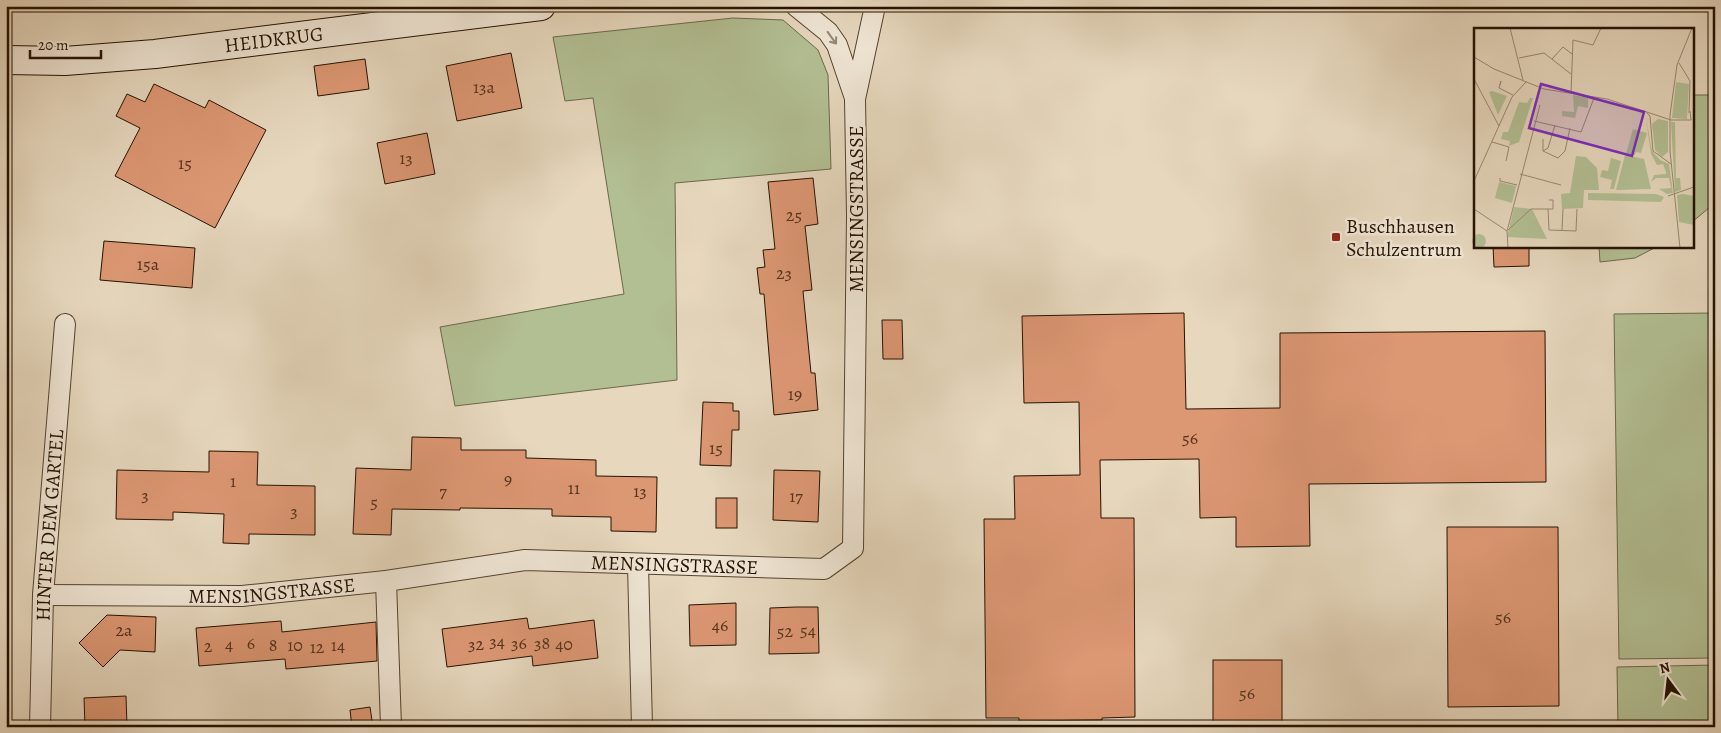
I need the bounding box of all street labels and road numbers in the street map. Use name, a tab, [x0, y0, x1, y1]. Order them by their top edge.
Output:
street label: HEIDKRUG	[223, 20, 325, 59]
street label: MENSINGSTRASSE	[843, 125, 870, 293]
street label: HINTER DEM GARTEL	[29, 428, 70, 621]
street label: MENSINGSTRASSE	[591, 549, 759, 581]
street label: MENSINGSTRASSE	[188, 571, 356, 610]

